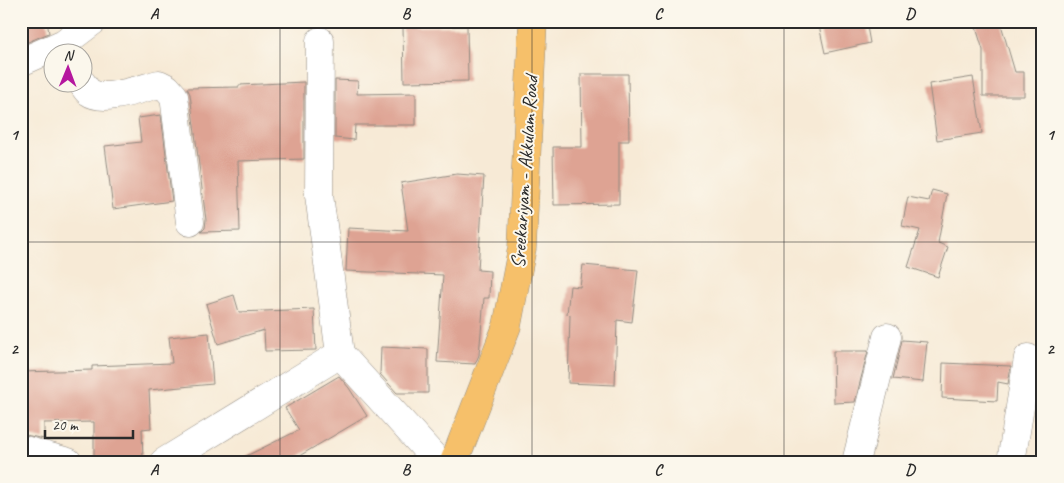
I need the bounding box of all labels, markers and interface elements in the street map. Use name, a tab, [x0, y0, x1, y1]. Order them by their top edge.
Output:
text: A	[150, 4, 160, 24]
text: B	[402, 4, 412, 24]
text: C	[654, 4, 664, 24]
text: D	[905, 4, 916, 24]
north arrow	[42, 42, 92, 92]
text: N	[64, 47, 75, 64]
street label: Sreekariyam - Akkulam Road	[505, 72, 544, 269]
text: 1	[10, 125, 19, 145]
text: 1	[1046, 125, 1055, 145]
text: 2	[10, 339, 19, 359]
text: 2	[1046, 339, 1055, 359]
scale bar	[45, 408, 132, 440]
text: 20 m	[52, 416, 79, 435]
text: A	[150, 460, 160, 480]
text: B	[402, 460, 412, 480]
text: C	[654, 460, 664, 480]
text: D	[905, 460, 916, 480]

